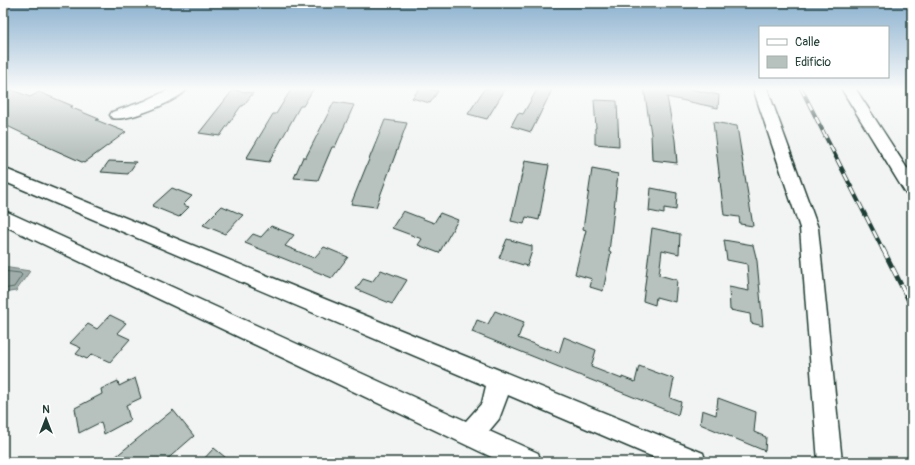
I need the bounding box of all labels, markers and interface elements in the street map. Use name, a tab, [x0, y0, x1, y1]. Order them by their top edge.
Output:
legend	[759, 26, 889, 78]
text: Calle	[795, 35, 820, 50]
text: Edificio	[795, 55, 831, 70]
north arrow	[26, 399, 66, 439]
text: N	[42, 403, 50, 416]

